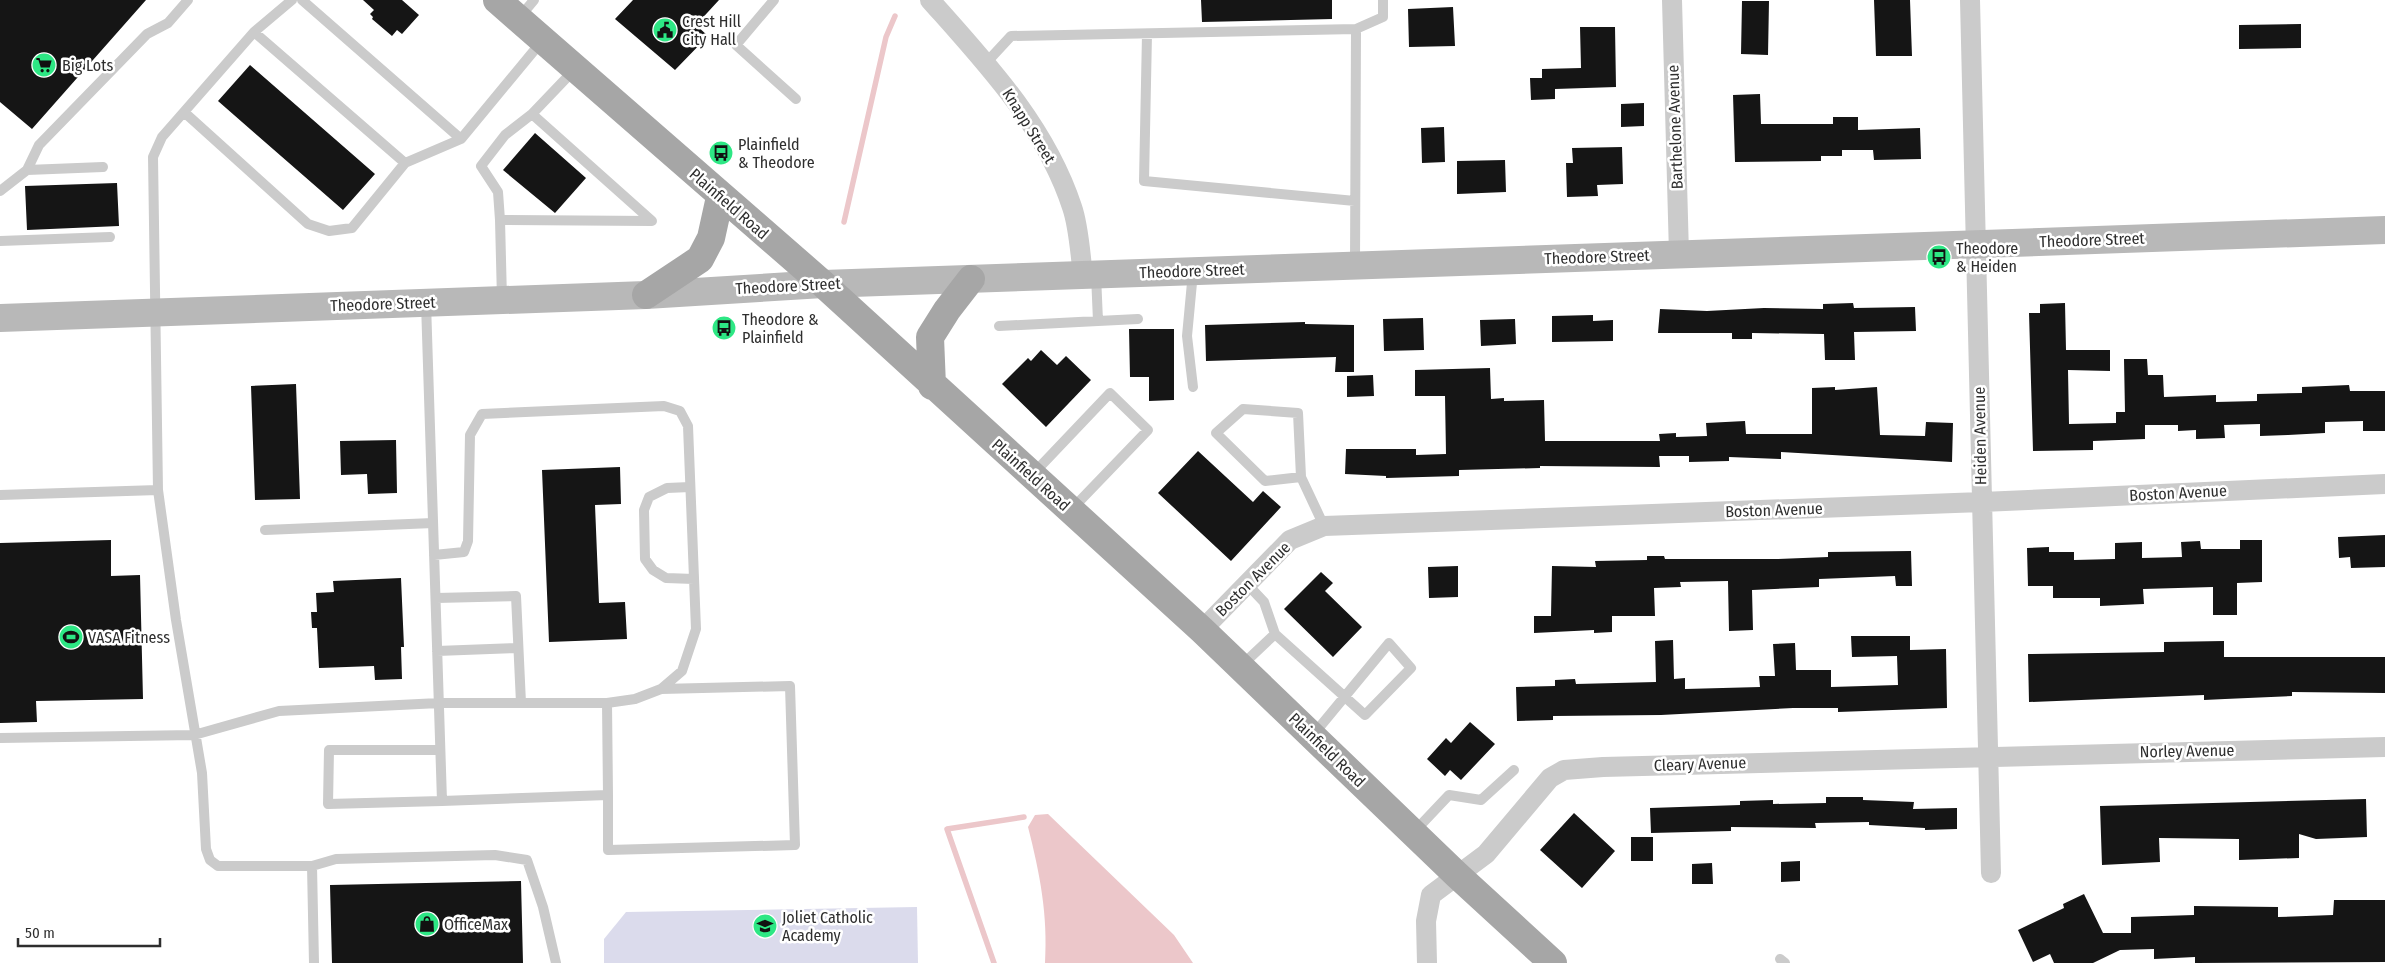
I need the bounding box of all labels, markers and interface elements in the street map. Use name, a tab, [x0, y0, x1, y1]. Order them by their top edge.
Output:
place label: Crest Hill City Hall	[682, 12, 741, 49]
public building icon: Crest Hill City Hall	[652, 17, 678, 43]
supermarket icon: Big Lots	[31, 52, 57, 78]
place label: Big Lots	[62, 56, 113, 75]
street label: Barthelone Avenue	[1663, 64, 1687, 190]
street label: Knapp Street	[998, 85, 1060, 168]
place label: Plainfield & Theodore	[738, 135, 815, 172]
bus stop icon: Plainfield & Theodore	[708, 140, 734, 166]
street label: Plainfield Road	[686, 164, 772, 244]
street label: Theodore Street	[2039, 229, 2146, 251]
place label: Theodore & Heiden	[1956, 239, 2018, 276]
bus stop icon: Theodore & Heiden	[1926, 244, 1952, 270]
street label: Theodore Street	[1544, 246, 1651, 268]
street label: Theodore Street	[1139, 260, 1246, 282]
street label: Theodore Street	[735, 274, 842, 298]
street label: Theodore Street	[330, 293, 437, 315]
place label: Theodore & Plainfield	[742, 310, 819, 347]
bus stop icon: Theodore & Plainfield	[711, 315, 737, 341]
street label: Heiden Avenue	[1970, 387, 1990, 485]
street label: Plainfield Road	[988, 435, 1074, 515]
street label: Boston Avenue	[2129, 481, 2227, 505]
street label: Boston Avenue	[1725, 499, 1823, 521]
street label: Boston Avenue	[1212, 538, 1294, 620]
sports icon: VASA Fitness	[58, 624, 84, 650]
place label: VASA Fitness	[88, 628, 170, 647]
street label: Plainfield Road	[1285, 709, 1369, 791]
street label: Norley Avenue	[2139, 741, 2235, 761]
street label: Cleary Avenue	[1654, 753, 1747, 775]
place label: Joliet Catholic Academy	[782, 908, 873, 945]
shop icon: OfficeMax	[414, 911, 440, 937]
school or university icon: Joliet Catholic Academy	[752, 913, 778, 939]
place label: OfficeMax	[444, 915, 508, 934]
scale bar	[18, 916, 160, 948]
text: 50 m	[25, 924, 55, 942]

